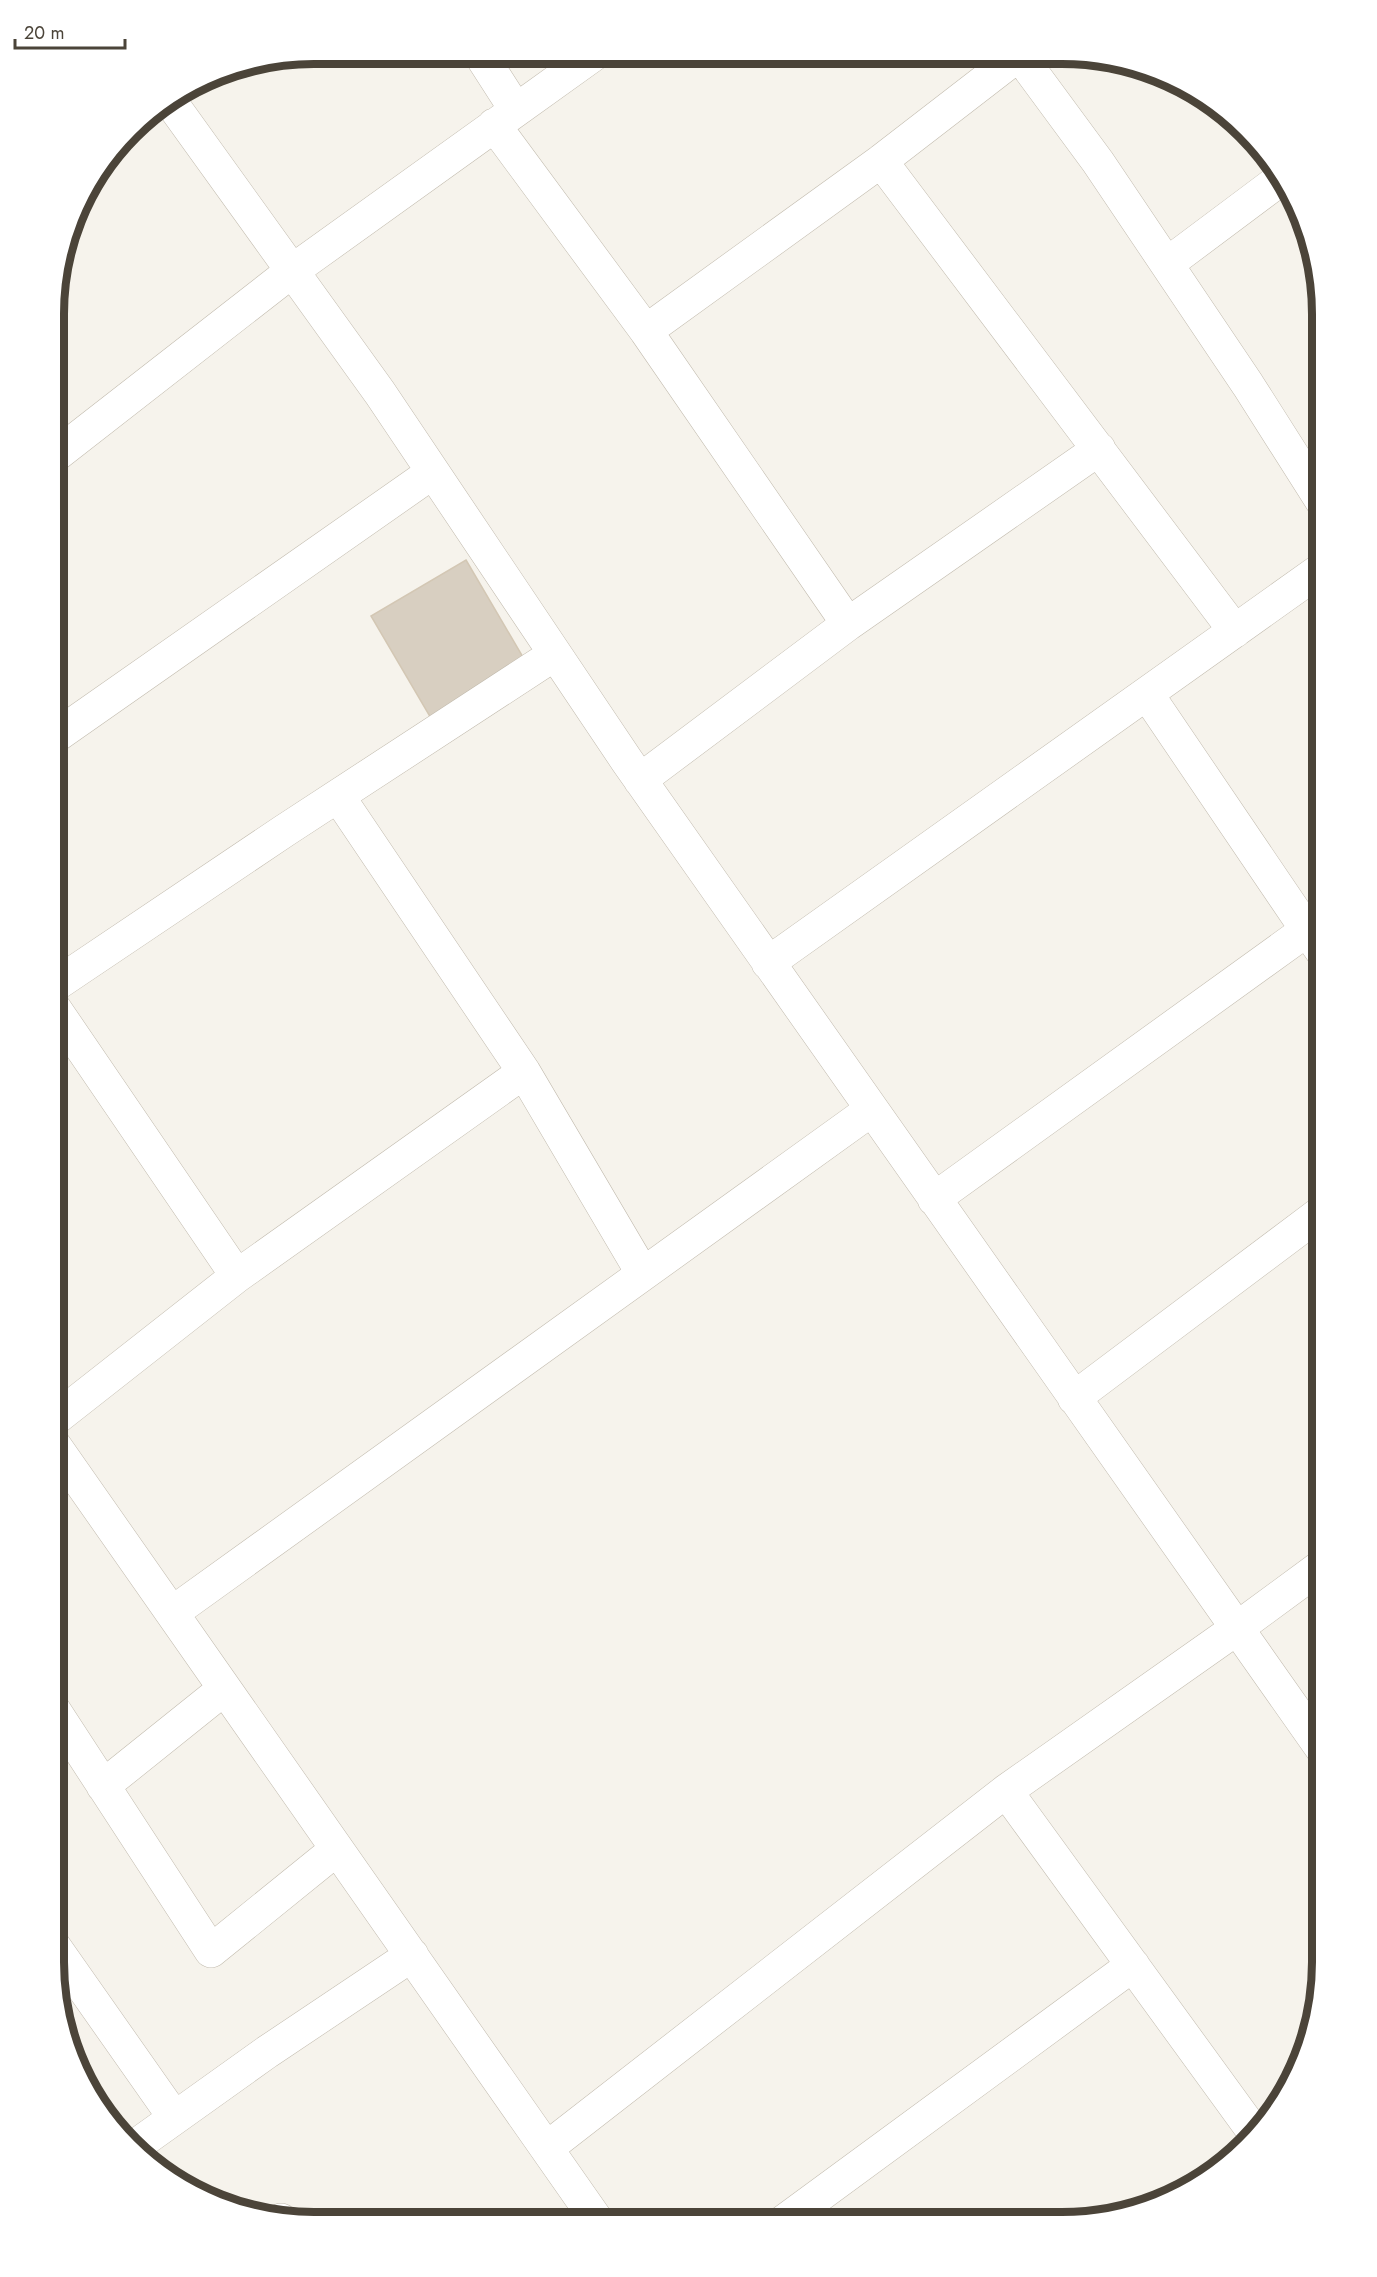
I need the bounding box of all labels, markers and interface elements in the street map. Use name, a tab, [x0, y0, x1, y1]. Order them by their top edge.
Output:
scale bar	[15, 12, 124, 50]
text: 20 m	[24, 20, 64, 46]

